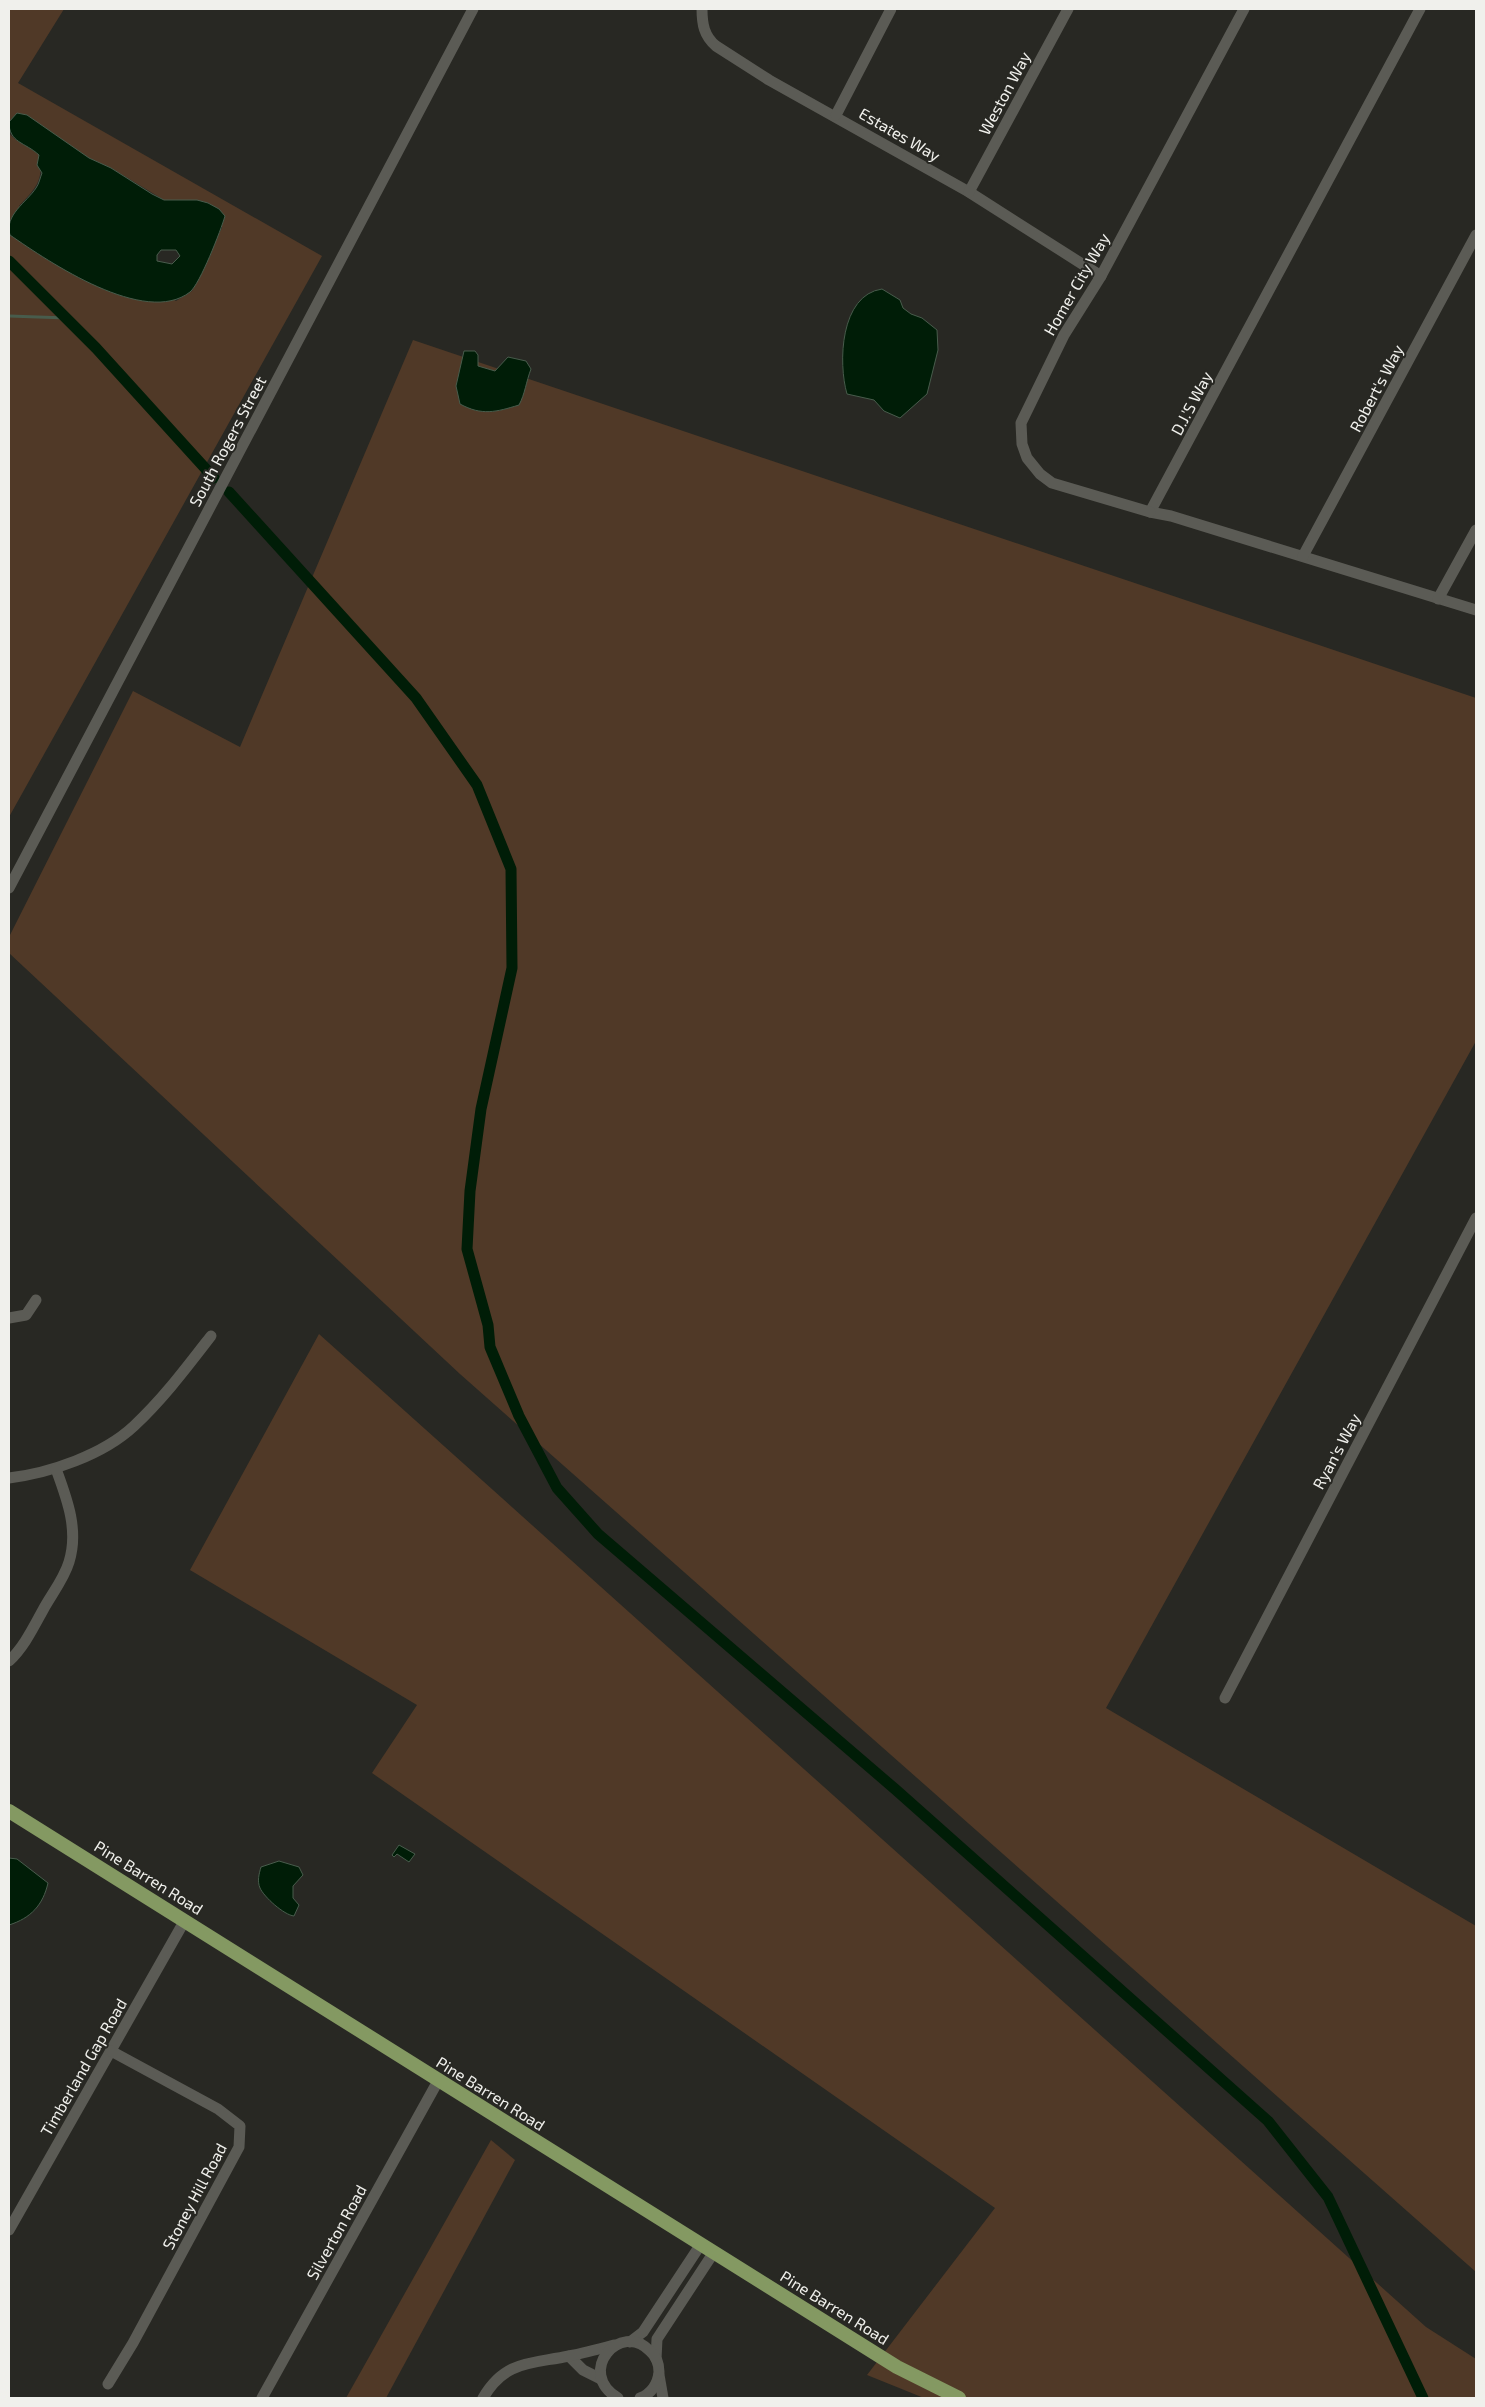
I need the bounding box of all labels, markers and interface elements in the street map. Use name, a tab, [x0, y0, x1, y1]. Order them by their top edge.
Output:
street label: Weston Way	[974, 48, 1034, 138]
street label: Estates Way	[856, 103, 944, 165]
street label: Homer City Way	[1039, 229, 1113, 339]
street label: Robert's Way	[1345, 341, 1407, 435]
street label: D.J.'S Way	[1166, 367, 1216, 438]
street label: South Rogers Street	[185, 372, 269, 510]
street label: Ryan's Way	[1308, 1409, 1364, 1492]
street label: Pine Barren Road	[91, 1836, 207, 1918]
street label: Timberland Gap Road	[36, 1995, 130, 2139]
street label: Pine Barren Road	[433, 2052, 549, 2134]
street label: Stoney Hill Road	[158, 2140, 230, 2252]
street label: Silverton Road	[302, 2181, 370, 2283]
street label: Pine Barren Road	[777, 2266, 893, 2348]

